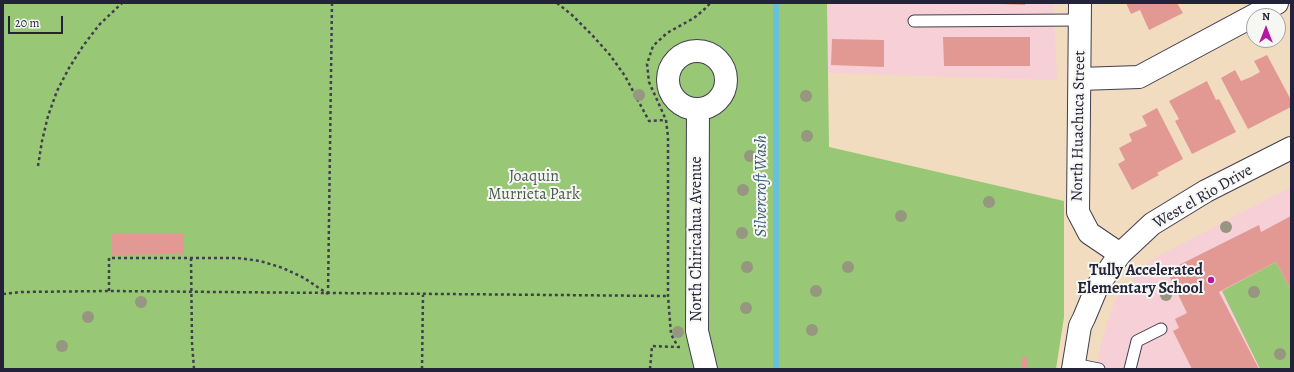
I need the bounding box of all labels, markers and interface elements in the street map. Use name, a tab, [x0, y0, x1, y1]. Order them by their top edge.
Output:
scale bar	[10, 8, 65, 34]
north arrow	[1246, 8, 1286, 48]
text: N	[1262, 9, 1270, 24]
text: 20 m	[15, 15, 39, 31]
street label: North Huachuca Street	[1068, 50, 1090, 202]
water label: Silvercroft Wash	[752, 135, 772, 237]
street label: North Chiricahua Avenue	[687, 156, 707, 322]
street label: West el Rio Drive	[1150, 161, 1256, 233]
park label: Joaquin Murrieta Park	[488, 167, 580, 205]
place label: Tully Accelerated Elementary School	[1077, 261, 1203, 299]
marker: Tully Accelerated Elementary School	[1206, 275, 1216, 285]

